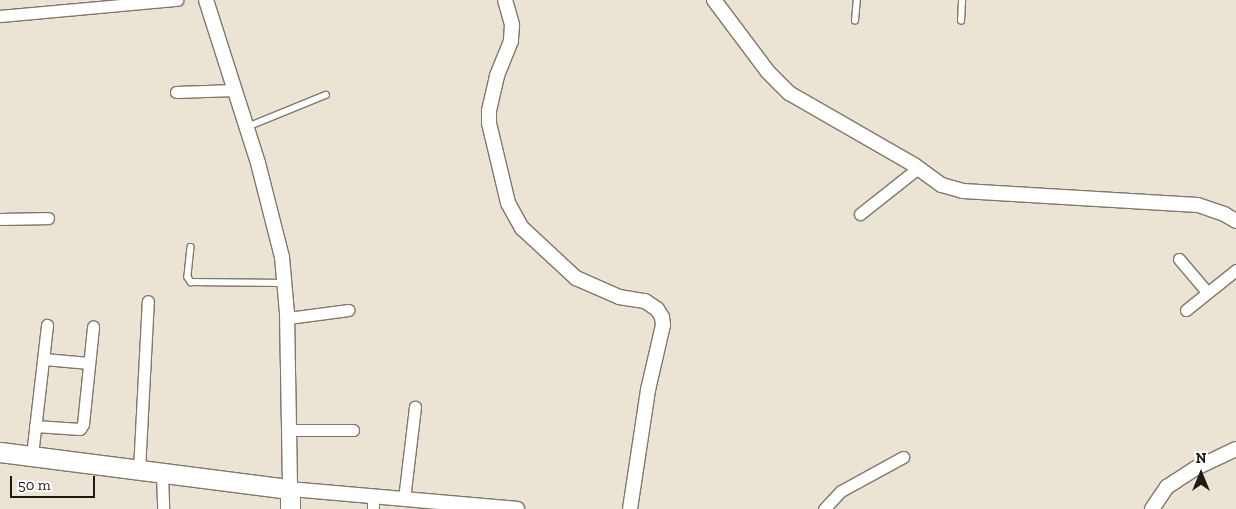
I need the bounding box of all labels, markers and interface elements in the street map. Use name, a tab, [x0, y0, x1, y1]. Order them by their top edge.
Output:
north arrow	[1176, 449, 1226, 499]
text: N	[1196, 450, 1206, 467]
scale bar	[12, 466, 98, 498]
text: 50 m	[18, 476, 51, 494]

